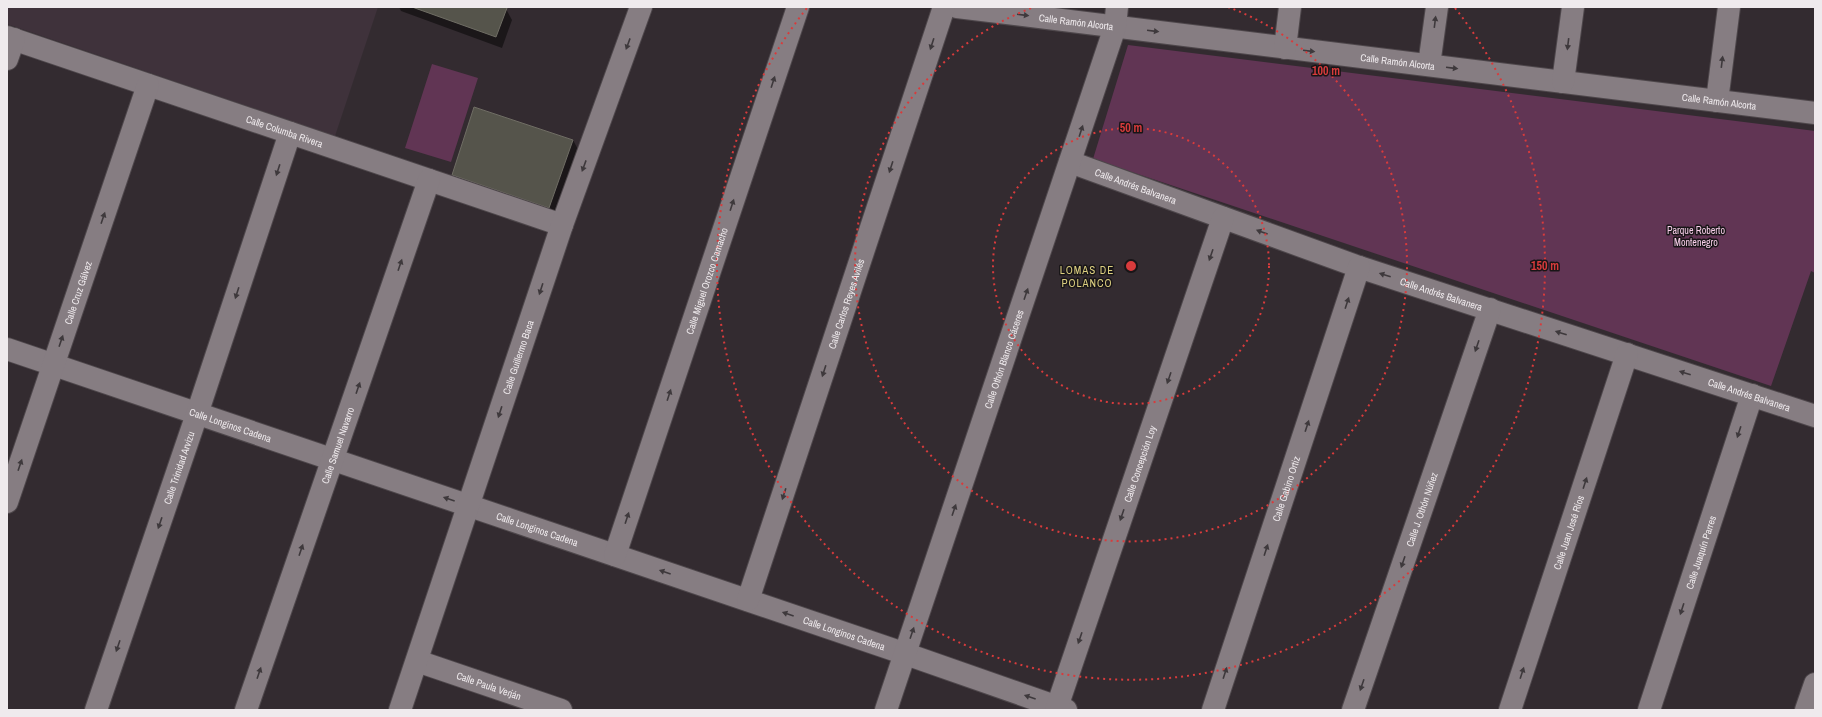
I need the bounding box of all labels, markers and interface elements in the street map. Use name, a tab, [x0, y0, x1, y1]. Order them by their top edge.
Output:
street label: Calle Ramón Alcorta	[1038, 11, 1114, 33]
one-way arrow	[1017, 12, 1030, 18]
one-way arrow	[1432, 16, 1438, 28]
one-way arrow	[1146, 28, 1159, 34]
one-way arrow	[624, 38, 630, 50]
one-way arrow	[929, 38, 935, 50]
one-way arrow	[1565, 38, 1571, 51]
one-way arrow	[1303, 47, 1315, 54]
street label: Calle Ramón Alcorta	[1360, 50, 1436, 73]
one-way arrow	[1719, 56, 1725, 68]
text: 100 m	[1312, 63, 1340, 79]
one-way arrow	[1446, 65, 1458, 71]
one-way arrow	[770, 75, 776, 87]
street label: Calle Ramón Alcorta	[1681, 90, 1758, 112]
street label: Calle Columba Rivera	[244, 112, 325, 150]
text: 50 m	[1120, 120, 1142, 136]
one-way arrow	[1078, 125, 1084, 137]
one-way arrow	[580, 160, 586, 172]
one-way arrow	[888, 162, 894, 174]
one-way arrow	[275, 164, 281, 176]
street label: Calle Andrés Balvanera	[1093, 165, 1179, 207]
one-way arrow	[729, 199, 735, 211]
one-way arrow	[100, 212, 106, 224]
park label: Parque Roberto Montenegro	[1667, 224, 1725, 249]
street label: Calle Miguel Orozco Camacho	[683, 225, 731, 336]
one-way arrow	[1255, 229, 1267, 235]
one-way arrow	[1208, 250, 1214, 262]
street label: Calle Carlos Reyes Avilés	[825, 257, 867, 351]
one-way arrow	[397, 258, 403, 270]
text: 150 m	[1531, 258, 1559, 274]
street label: Calle Cruz Gálvez	[61, 259, 95, 326]
centre of rings	[1124, 259, 1138, 273]
district label: LOMAS DE POLANCO	[1060, 263, 1114, 290]
one-way arrow	[1378, 272, 1390, 278]
street label: Calle Andrés Balvanera	[1398, 274, 1484, 314]
one-way arrow	[538, 283, 544, 295]
one-way arrow	[234, 288, 240, 300]
one-way arrow	[1023, 288, 1029, 300]
one-way arrow	[1345, 296, 1351, 308]
street label: Calle Othón Blanco Cáceres	[981, 308, 1026, 410]
street label: Calle Guillermo Baca	[499, 318, 536, 396]
one-way arrow	[1555, 330, 1567, 336]
one-way arrow	[58, 335, 64, 347]
one-way arrow	[1474, 341, 1480, 353]
one-way arrow	[821, 365, 827, 377]
one-way arrow	[1679, 370, 1691, 376]
one-way arrow	[1166, 373, 1172, 385]
street label: Calle Andrés Balvanera	[1706, 375, 1792, 414]
one-way arrow	[355, 381, 361, 393]
one-way arrow	[666, 388, 672, 400]
street label: Calle Longinos Cadena	[188, 405, 274, 445]
street label: Calle Samuel Navarro	[318, 405, 357, 485]
one-way arrow	[497, 407, 503, 419]
one-way arrow	[1304, 420, 1310, 432]
street label: Calle Concepción Loy	[1121, 423, 1159, 504]
one-way arrow	[1736, 426, 1742, 438]
street label: Calle Trinidad Arvizu	[160, 430, 197, 506]
street label: Calle Gabino Ortiz	[1269, 454, 1303, 523]
one-way arrow	[17, 458, 23, 470]
street label: Calle J. Othón Núñez	[1403, 470, 1440, 548]
one-way arrow	[1582, 477, 1588, 489]
one-way arrow	[780, 489, 786, 501]
street label: Calle Juan José Ríos	[1550, 493, 1587, 571]
one-way arrow	[442, 496, 454, 502]
one-way arrow	[951, 504, 957, 516]
street label: Calle Longinos Cadena	[495, 509, 580, 549]
one-way arrow	[1119, 509, 1125, 521]
one-way arrow	[625, 512, 631, 524]
street label: Calle Juaquín Parres	[1683, 514, 1719, 591]
one-way arrow	[157, 517, 163, 529]
one-way arrow	[1263, 543, 1269, 555]
one-way arrow	[299, 544, 305, 556]
one-way arrow	[1400, 556, 1406, 568]
one-way arrow	[658, 568, 670, 574]
one-way arrow	[1679, 603, 1685, 615]
one-way arrow	[781, 610, 793, 616]
street label: Calle Longinos Cadena	[801, 613, 887, 653]
one-way arrow	[910, 627, 916, 639]
one-way arrow	[1077, 632, 1083, 644]
one-way arrow	[115, 640, 121, 652]
one-way arrow	[256, 667, 262, 679]
one-way arrow	[1222, 667, 1228, 679]
one-way arrow	[1519, 667, 1525, 679]
street label: Calle Paula Verján	[455, 668, 523, 703]
one-way arrow	[1358, 680, 1364, 692]
one-way arrow	[1023, 694, 1035, 700]

